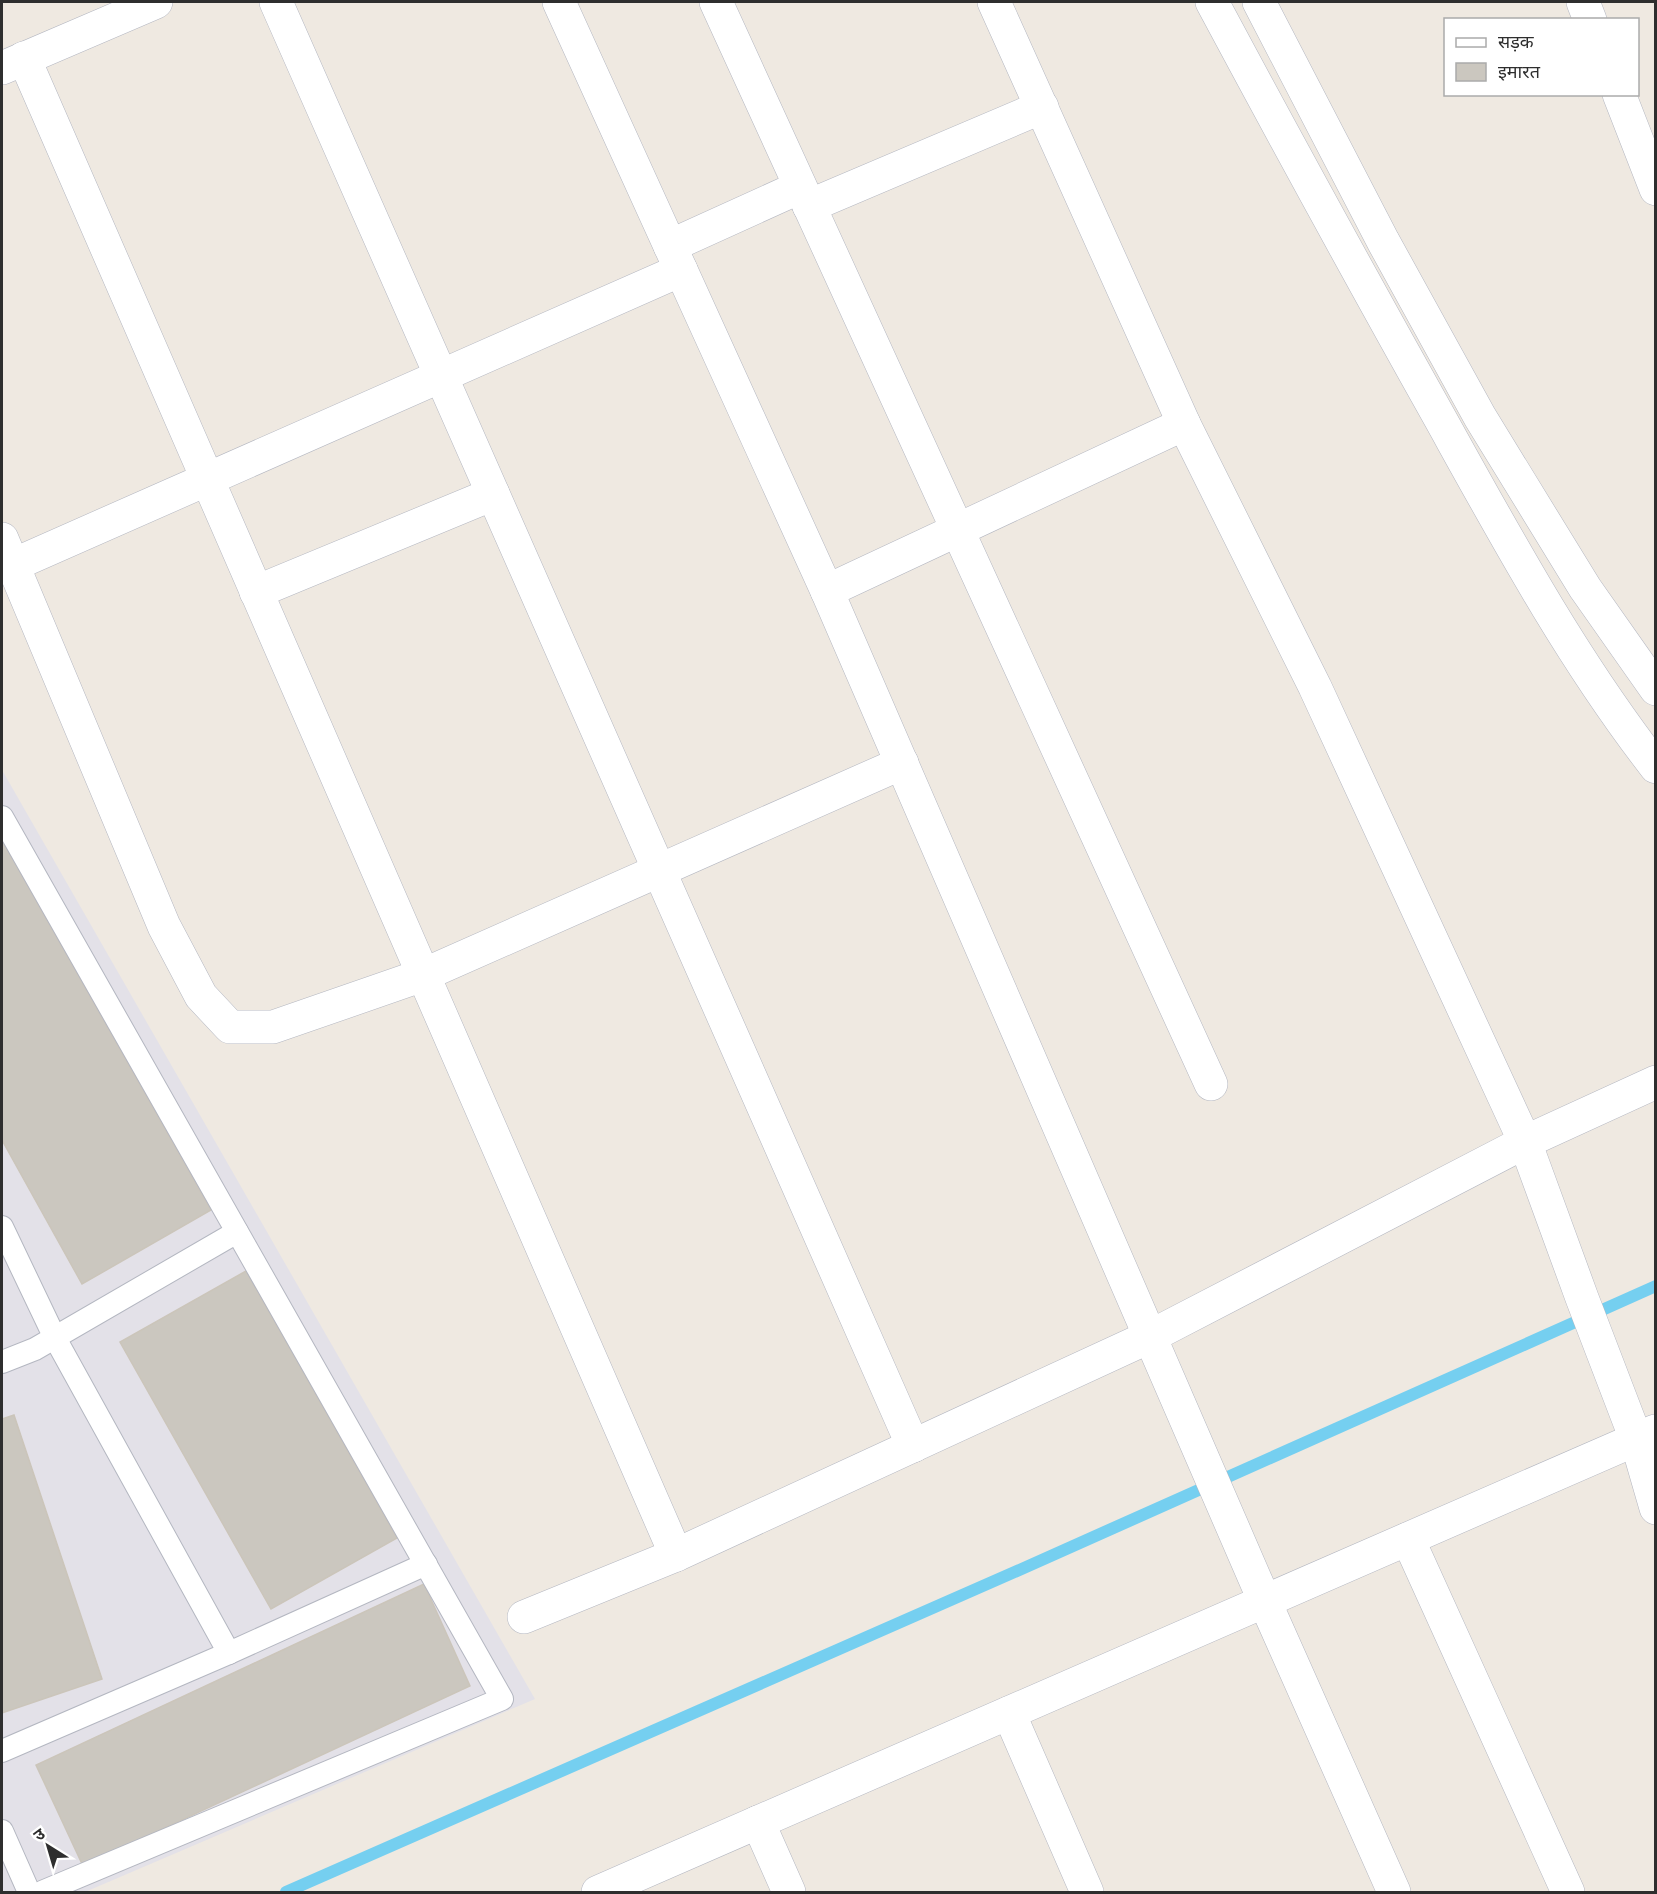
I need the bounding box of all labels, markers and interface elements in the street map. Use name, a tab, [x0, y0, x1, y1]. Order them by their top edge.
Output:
legend	[1444, 18, 1639, 96]
text: सड़क	[1498, 30, 1535, 54]
text: इमारत	[1498, 60, 1541, 84]
north arrow	[18, 1816, 78, 1876]
text: उ	[29, 1823, 50, 1846]

